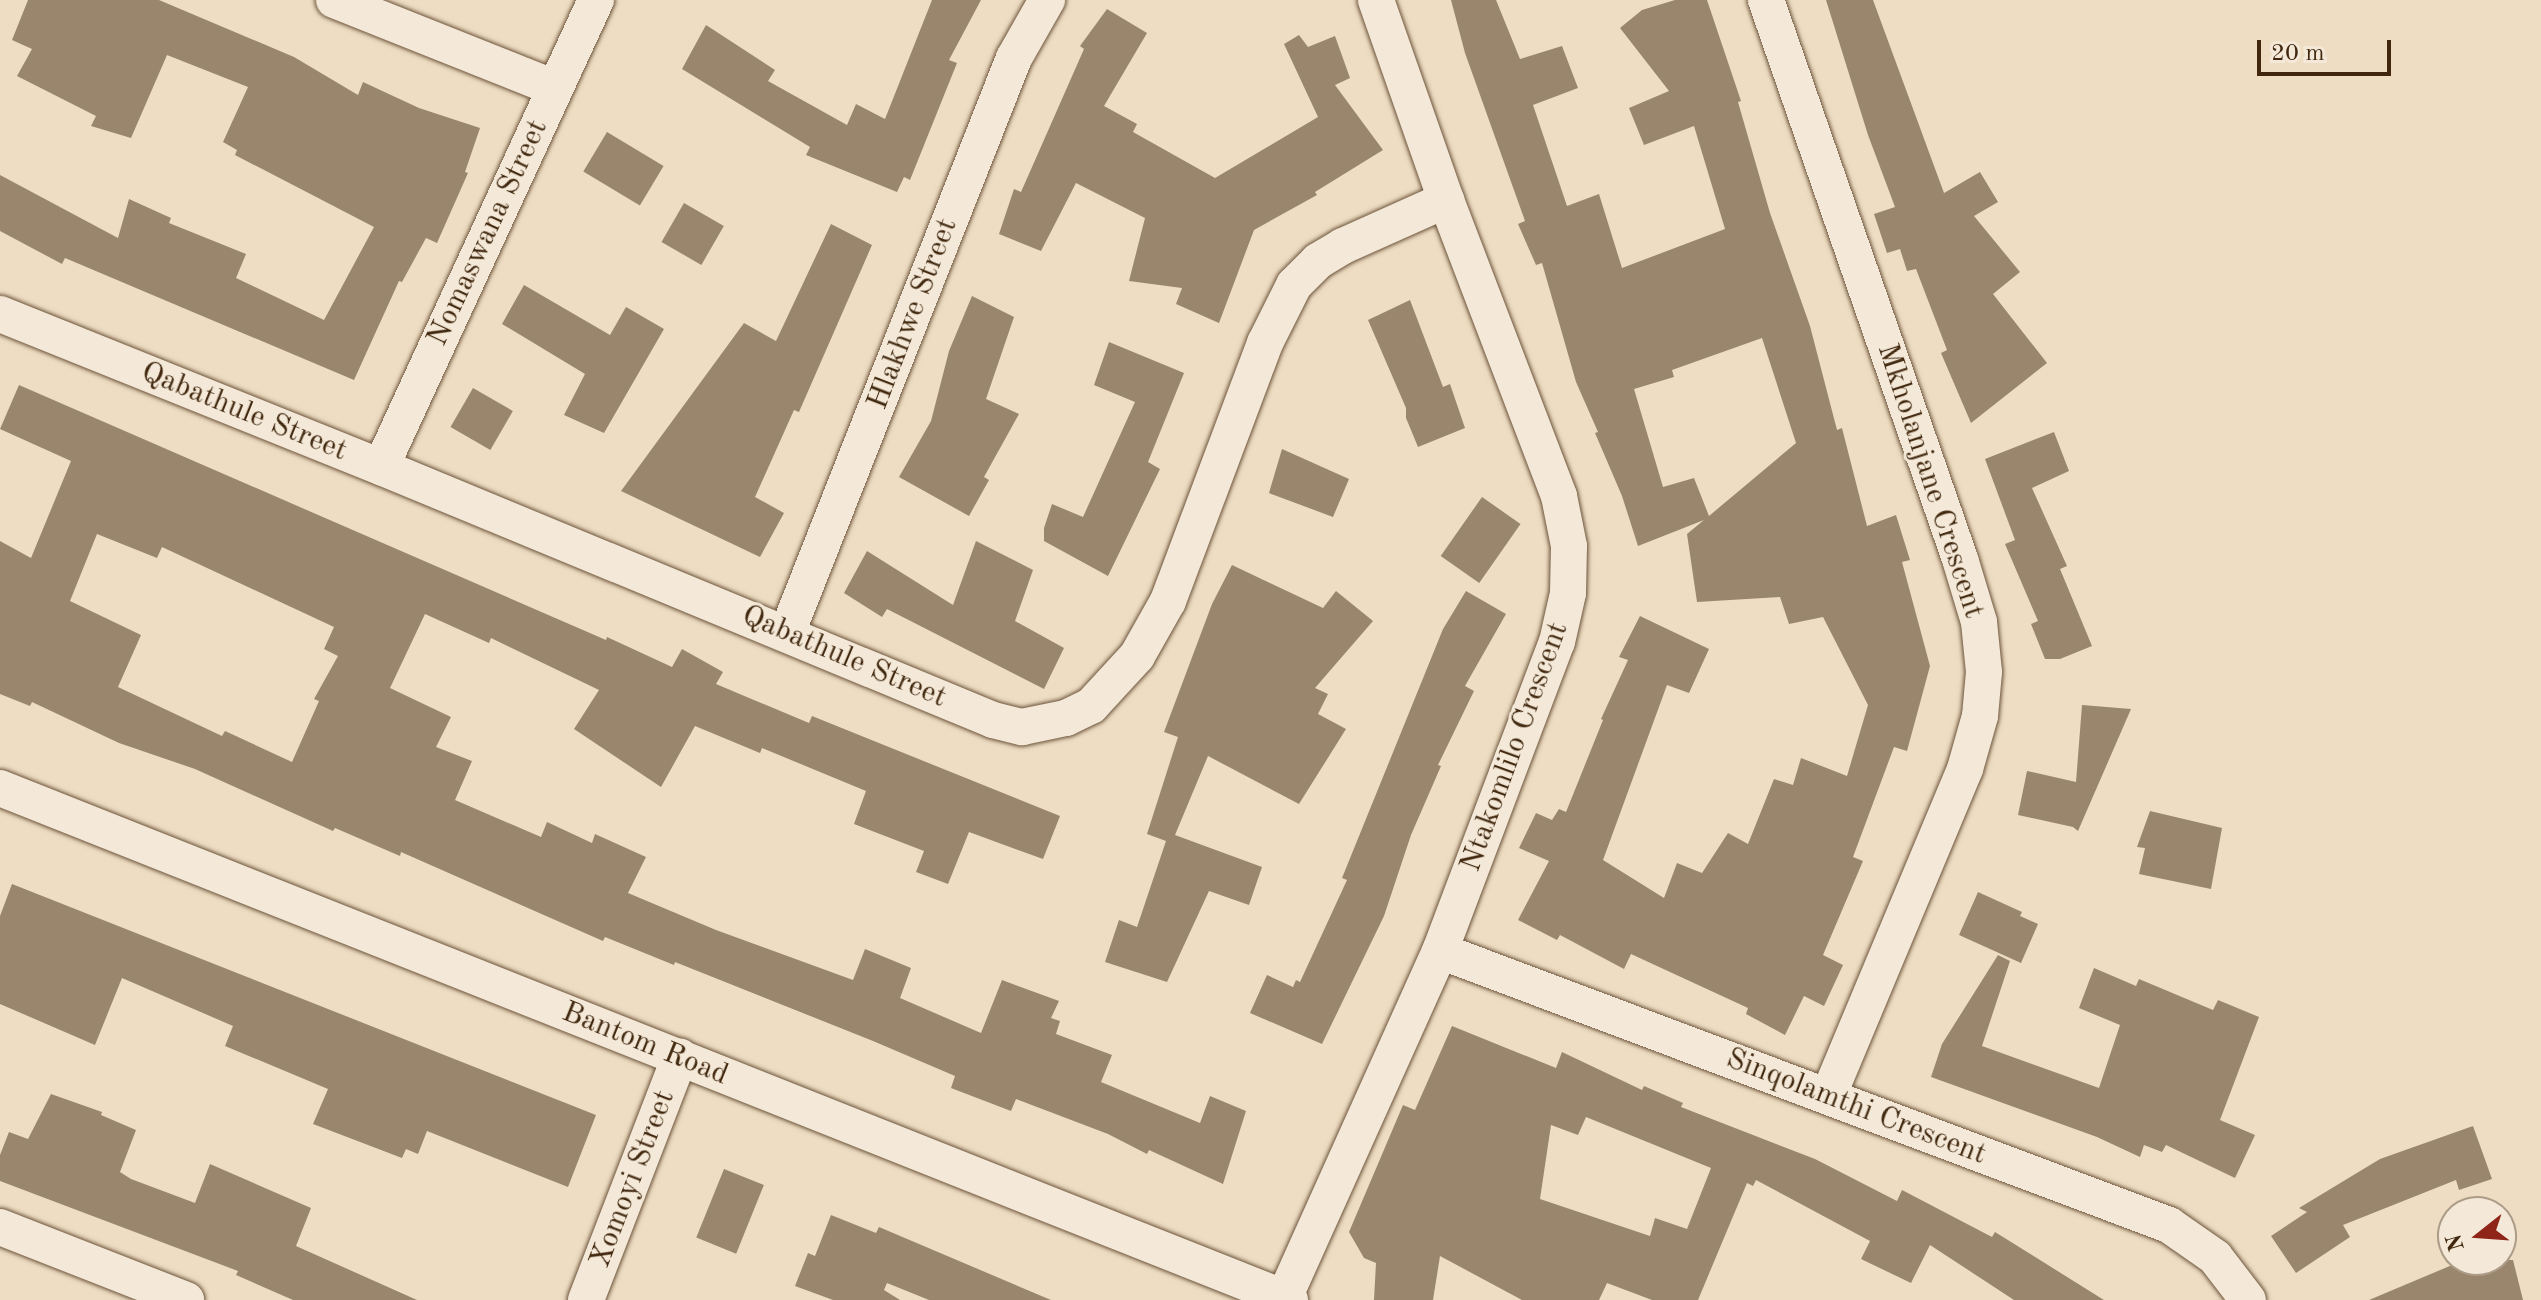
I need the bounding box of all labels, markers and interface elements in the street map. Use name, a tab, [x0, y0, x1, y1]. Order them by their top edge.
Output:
scale bar	[2261, 24, 2395, 74]
text: 20 m	[2271, 42, 2325, 66]
street label: Nomaswana Street	[420, 114, 556, 352]
street label: Hlakhwe Street	[860, 213, 966, 415]
street label: Mkholanjane Crescent	[1869, 339, 1991, 623]
street label: Qabathule Street	[136, 354, 352, 470]
street label: Qabathule Street	[736, 598, 952, 716]
street label: Ntakomlilo Crescent	[1453, 617, 1577, 877]
street label: Bantom Road	[557, 994, 733, 1094]
street label: Sinqolamthi Crescent	[1721, 1041, 1991, 1173]
street label: Xomoyi Street	[583, 1085, 683, 1273]
north arrow	[2437, 1196, 2517, 1276]
text: N	[2443, 1231, 2469, 1254]

